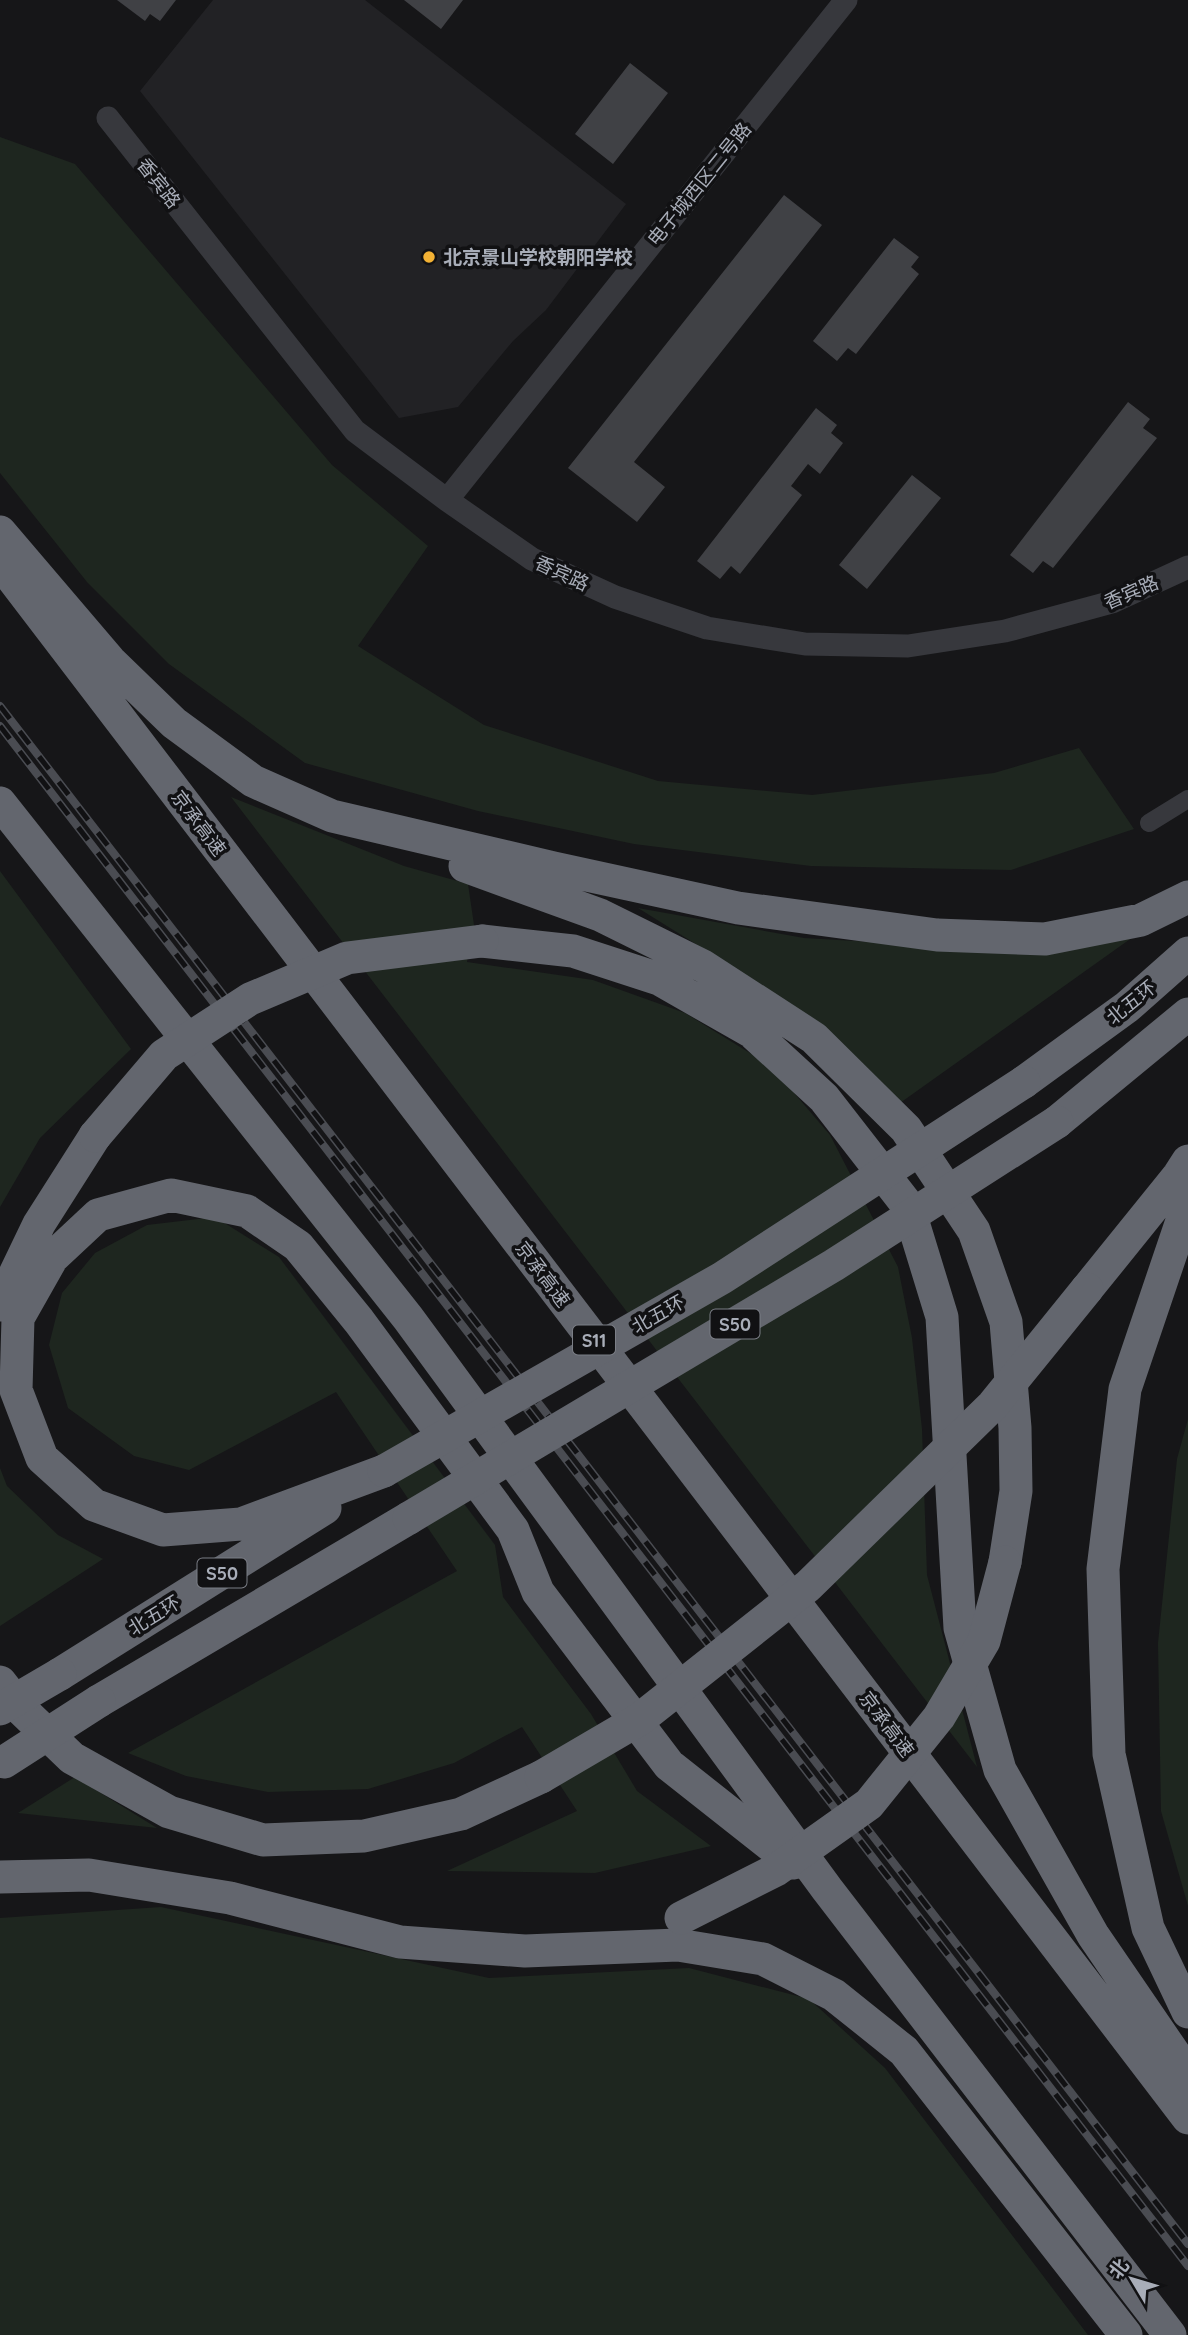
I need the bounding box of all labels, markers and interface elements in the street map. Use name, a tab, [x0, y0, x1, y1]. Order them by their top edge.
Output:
street label: 电子城西区二号路	[642, 117, 756, 251]
street label: 香宾路	[132, 153, 186, 213]
place label: 北京景山学校朝阳学校	[443, 245, 633, 269]
marker: 北京景山学校朝阳学校	[421, 249, 437, 265]
street label: 香宾路	[531, 550, 593, 596]
street label: 香宾路	[1100, 570, 1162, 614]
street label: 京承高速	[167, 785, 231, 861]
street label: 北五环	[1101, 975, 1161, 1029]
street label: 京承高速	[511, 1236, 575, 1312]
street label: 北五环	[627, 1289, 689, 1339]
road number: S50	[710, 1310, 760, 1338]
road number: S11	[573, 1325, 615, 1354]
road number: S50	[198, 1558, 246, 1588]
street label: 北五环	[123, 1590, 185, 1640]
street label: 京承高速	[855, 1686, 919, 1762]
north arrow	[1097, 2244, 1167, 2314]
text: 北	[1103, 2254, 1134, 2283]

